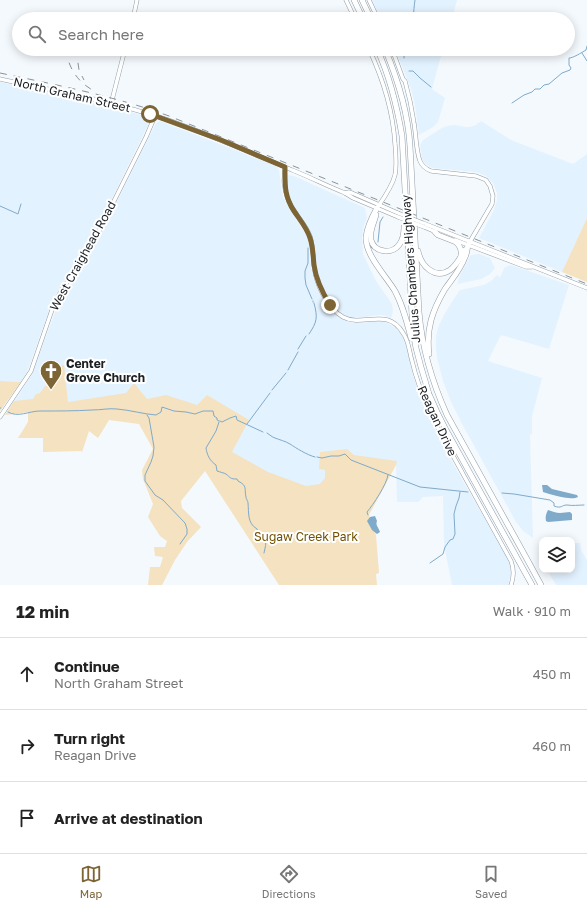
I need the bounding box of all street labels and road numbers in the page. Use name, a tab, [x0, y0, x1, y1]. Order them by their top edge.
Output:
street label: North Graham Street	[12, 74, 132, 115]
street label: Julius Chambers Highway	[398, 194, 423, 344]
street label: West Craighead Road	[46, 198, 119, 313]
street label: Reagan Drive	[415, 383, 460, 458]

